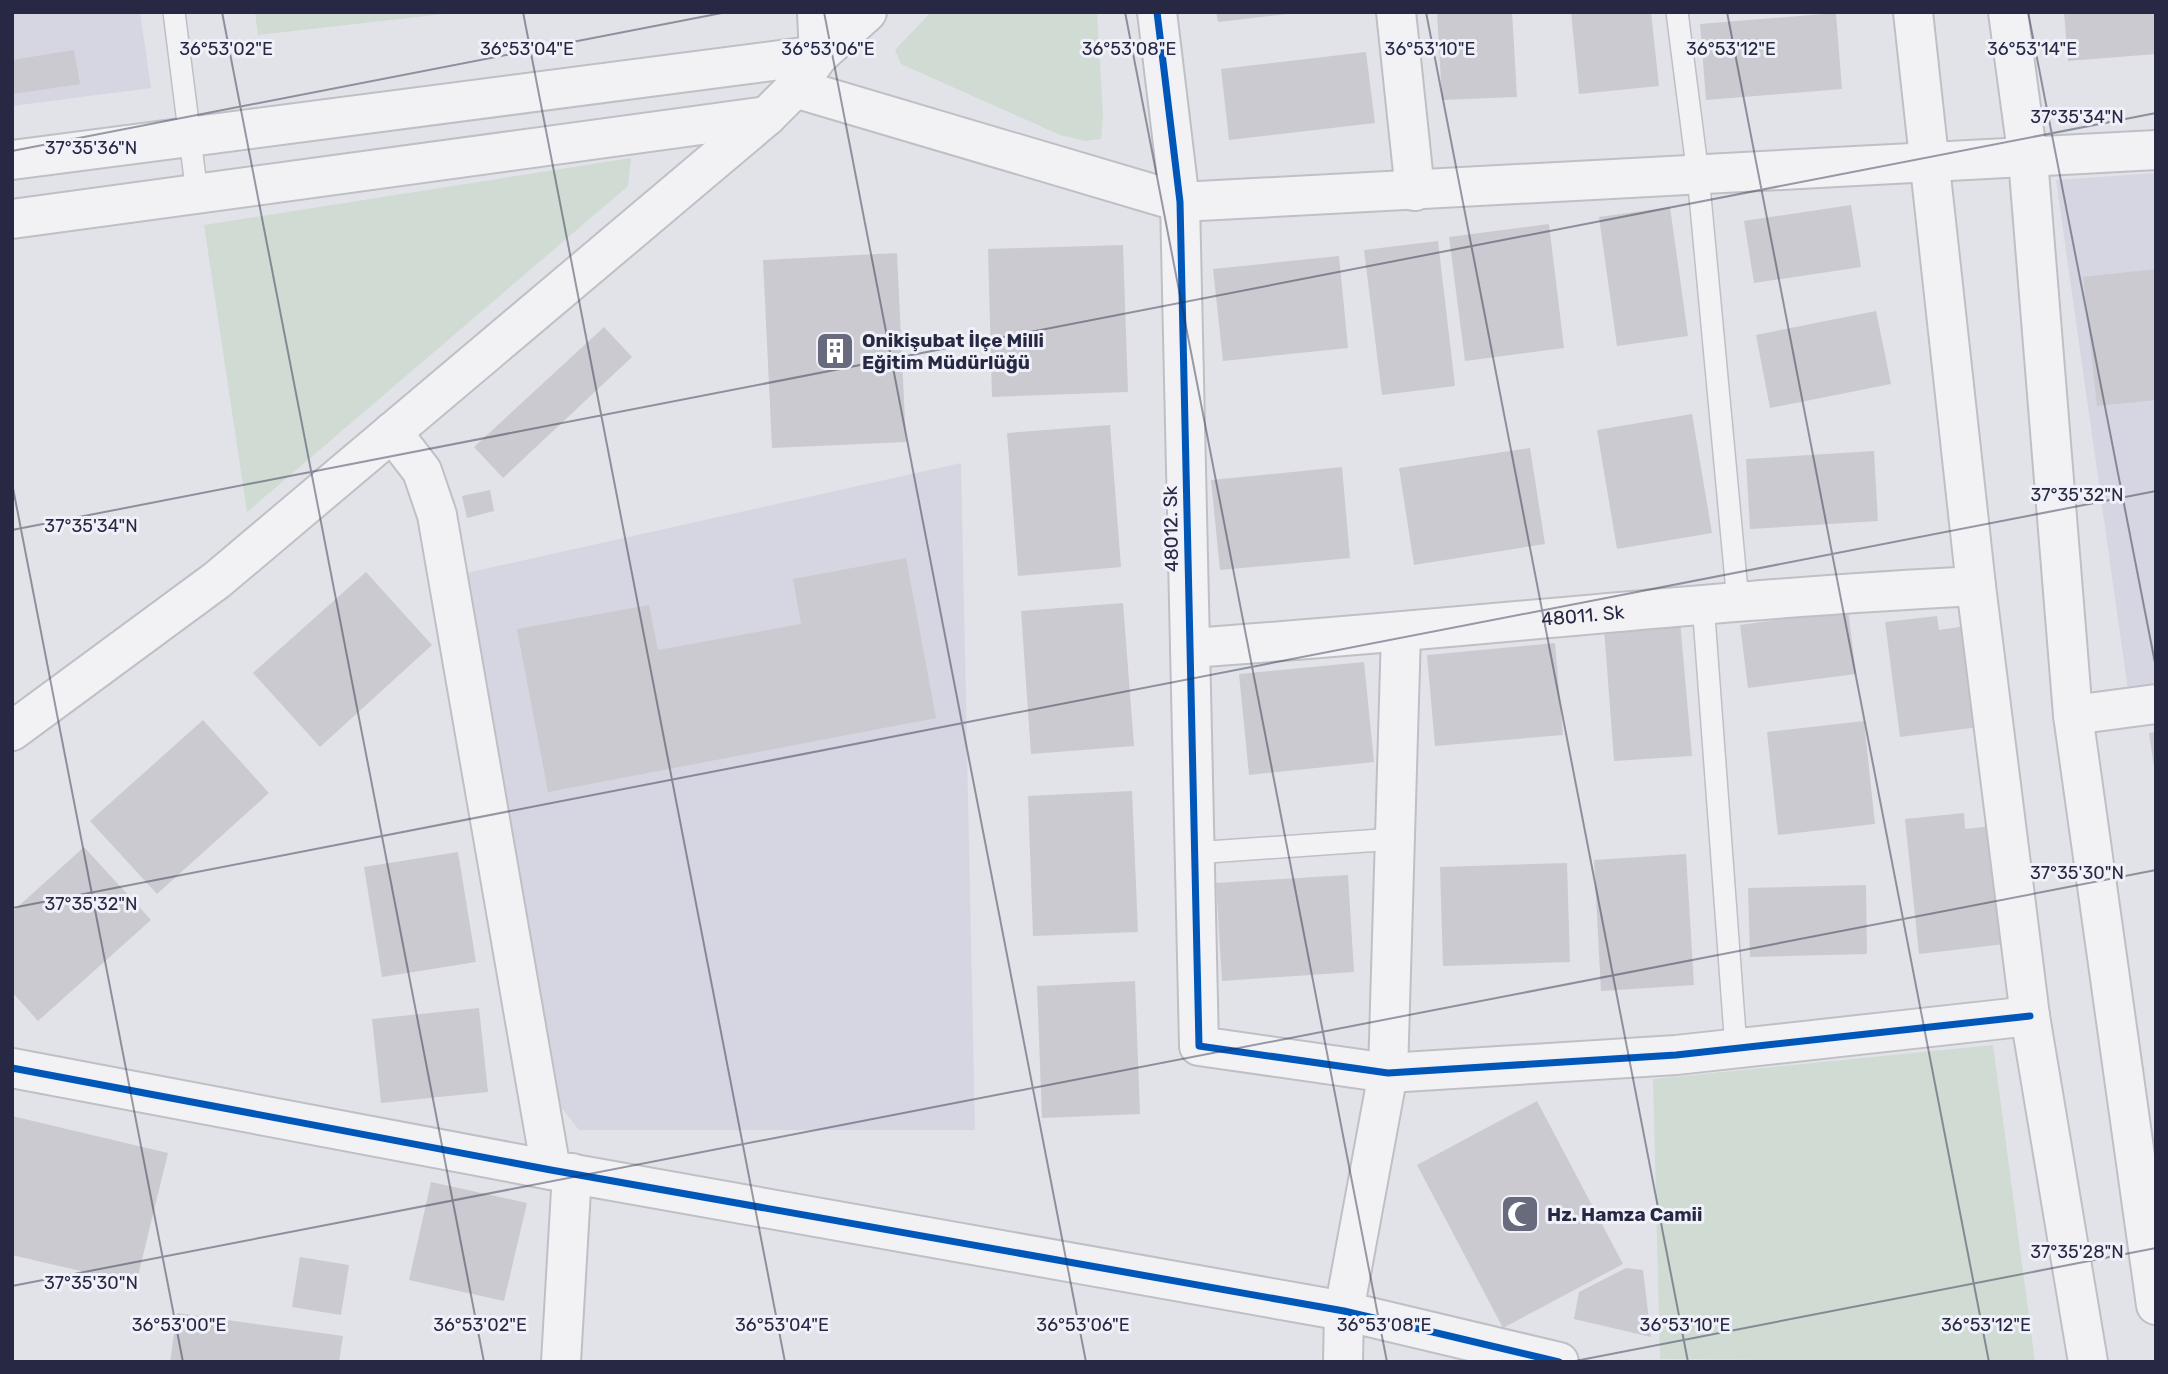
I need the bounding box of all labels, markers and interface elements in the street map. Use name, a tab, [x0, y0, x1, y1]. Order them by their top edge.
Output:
text: 36°53'02"E	[179, 38, 273, 60]
text: 36°53'04"E	[480, 38, 574, 60]
text: 36°53'06"E	[781, 38, 875, 60]
text: 36°53'08"E	[1082, 38, 1176, 60]
text: 36°53'10"E	[1385, 38, 1475, 60]
text: 36°53'12"E	[1686, 38, 1776, 60]
text: 36°53'14"E	[1987, 38, 2077, 60]
text: 37°35'34"N	[2030, 106, 2124, 128]
text: 37°35'36"N	[45, 137, 137, 159]
place label: Onikişubat İlçe Milli Eğitim Müdürlüğü	[862, 329, 1044, 374]
building icon: Onikişubat İlçe Milli Eğitim Müdürlüğü	[814, 330, 856, 372]
text: 37°35'32"N	[2030, 484, 2124, 506]
street label: 48012. Sk	[1159, 485, 1183, 572]
text: 37°35'34"N	[44, 515, 138, 537]
street label: 48011. Sk	[1540, 600, 1625, 630]
text: 37°35'30"N	[2030, 862, 2124, 884]
text: 37°35'32"N	[44, 893, 138, 915]
mosque icon: Hz. Hamza Camii	[1499, 1193, 1541, 1235]
place label: Hz. Hamza Camii	[1547, 1203, 1702, 1226]
text: 37°35'28"N	[2030, 1241, 2124, 1263]
text: 37°35'30"N	[44, 1272, 138, 1294]
text: 36°53'00"E	[132, 1314, 226, 1336]
text: 36°53'02"E	[433, 1314, 527, 1336]
text: 36°53'04"E	[735, 1314, 829, 1336]
text: 36°53'06"E	[1036, 1314, 1130, 1336]
text: 36°53'08"E	[1337, 1314, 1431, 1336]
text: 36°53'10"E	[1640, 1314, 1730, 1336]
text: 36°53'12"E	[1941, 1314, 2031, 1336]

